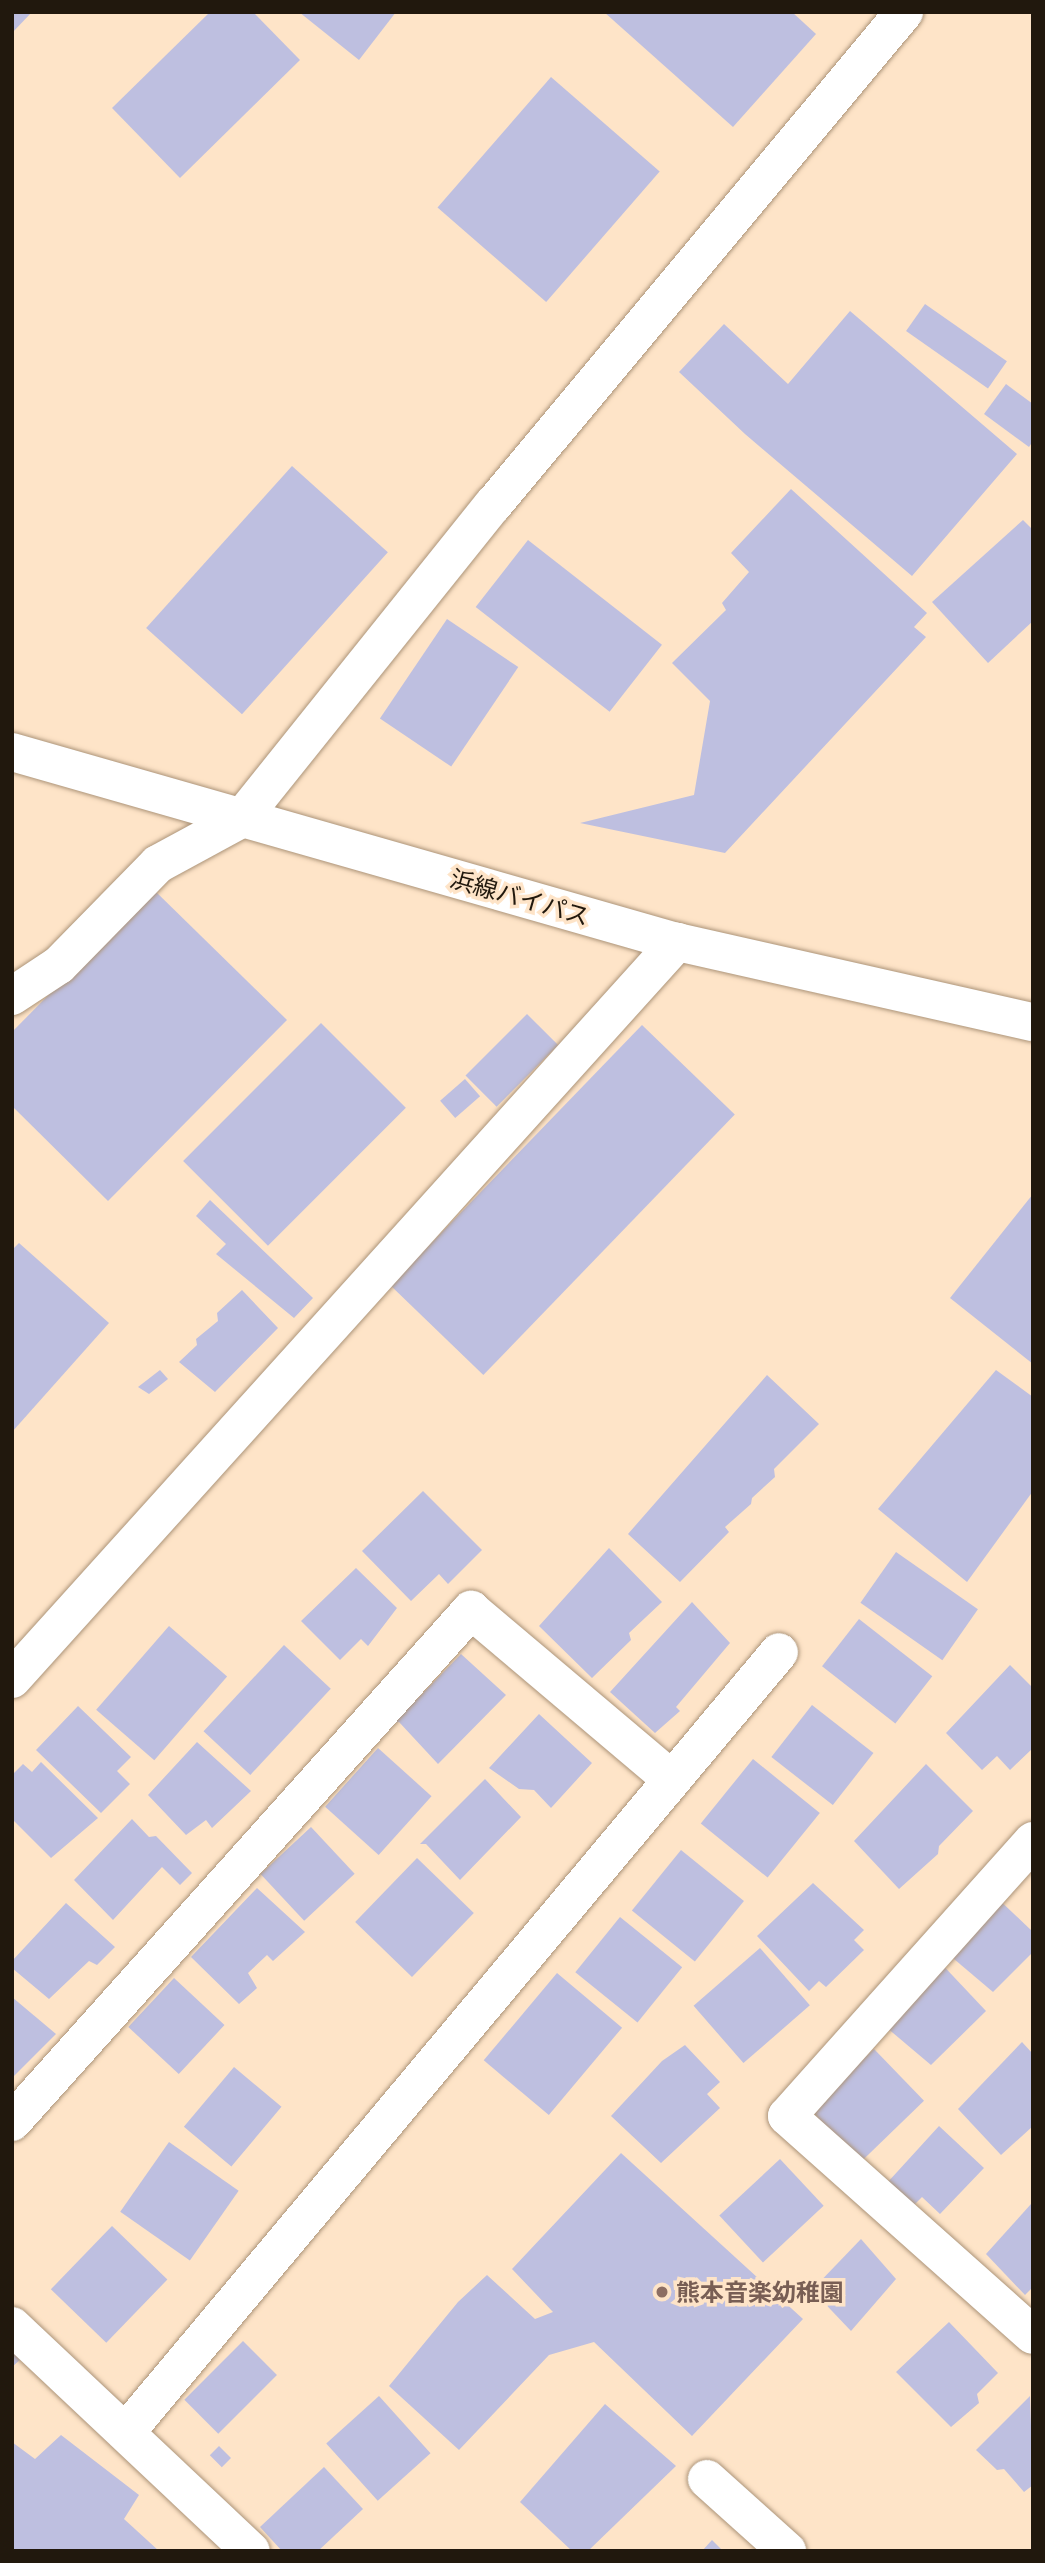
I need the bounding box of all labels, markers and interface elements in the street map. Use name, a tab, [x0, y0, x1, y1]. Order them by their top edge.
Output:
street label: 浜線バイパス	[447, 863, 593, 931]
place label: 熊本音楽幼稚園	[676, 2278, 844, 2306]
marker: 熊本音楽幼稚園	[654, 2284, 670, 2300]

